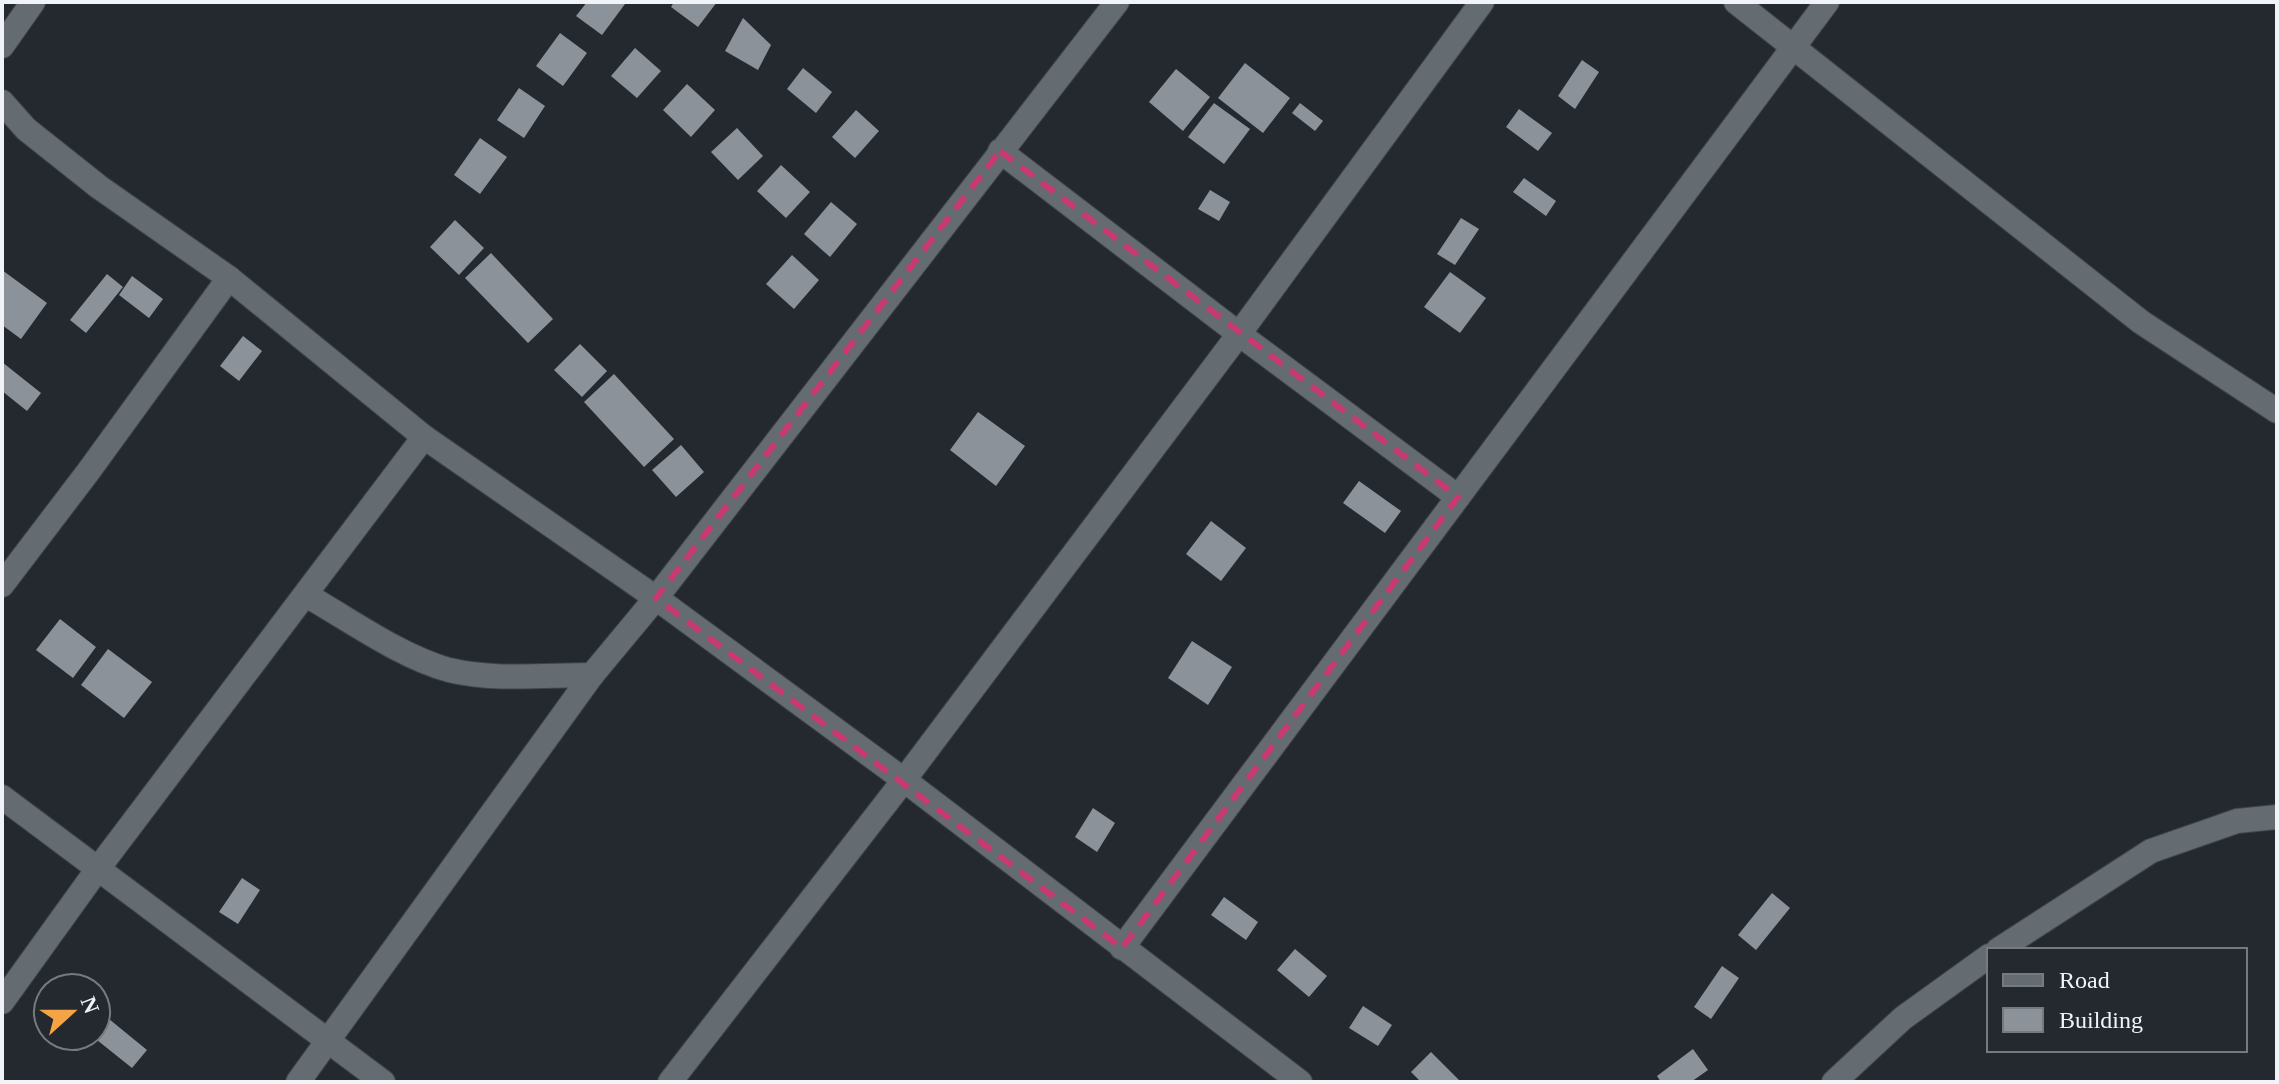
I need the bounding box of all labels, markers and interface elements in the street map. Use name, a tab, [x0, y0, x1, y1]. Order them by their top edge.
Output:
legend	[1987, 948, 2247, 1052]
text: Road	[2059, 967, 2110, 993]
north arrow	[32, 972, 112, 1052]
text: N	[76, 993, 105, 1017]
text: Building	[2059, 1007, 2143, 1033]

